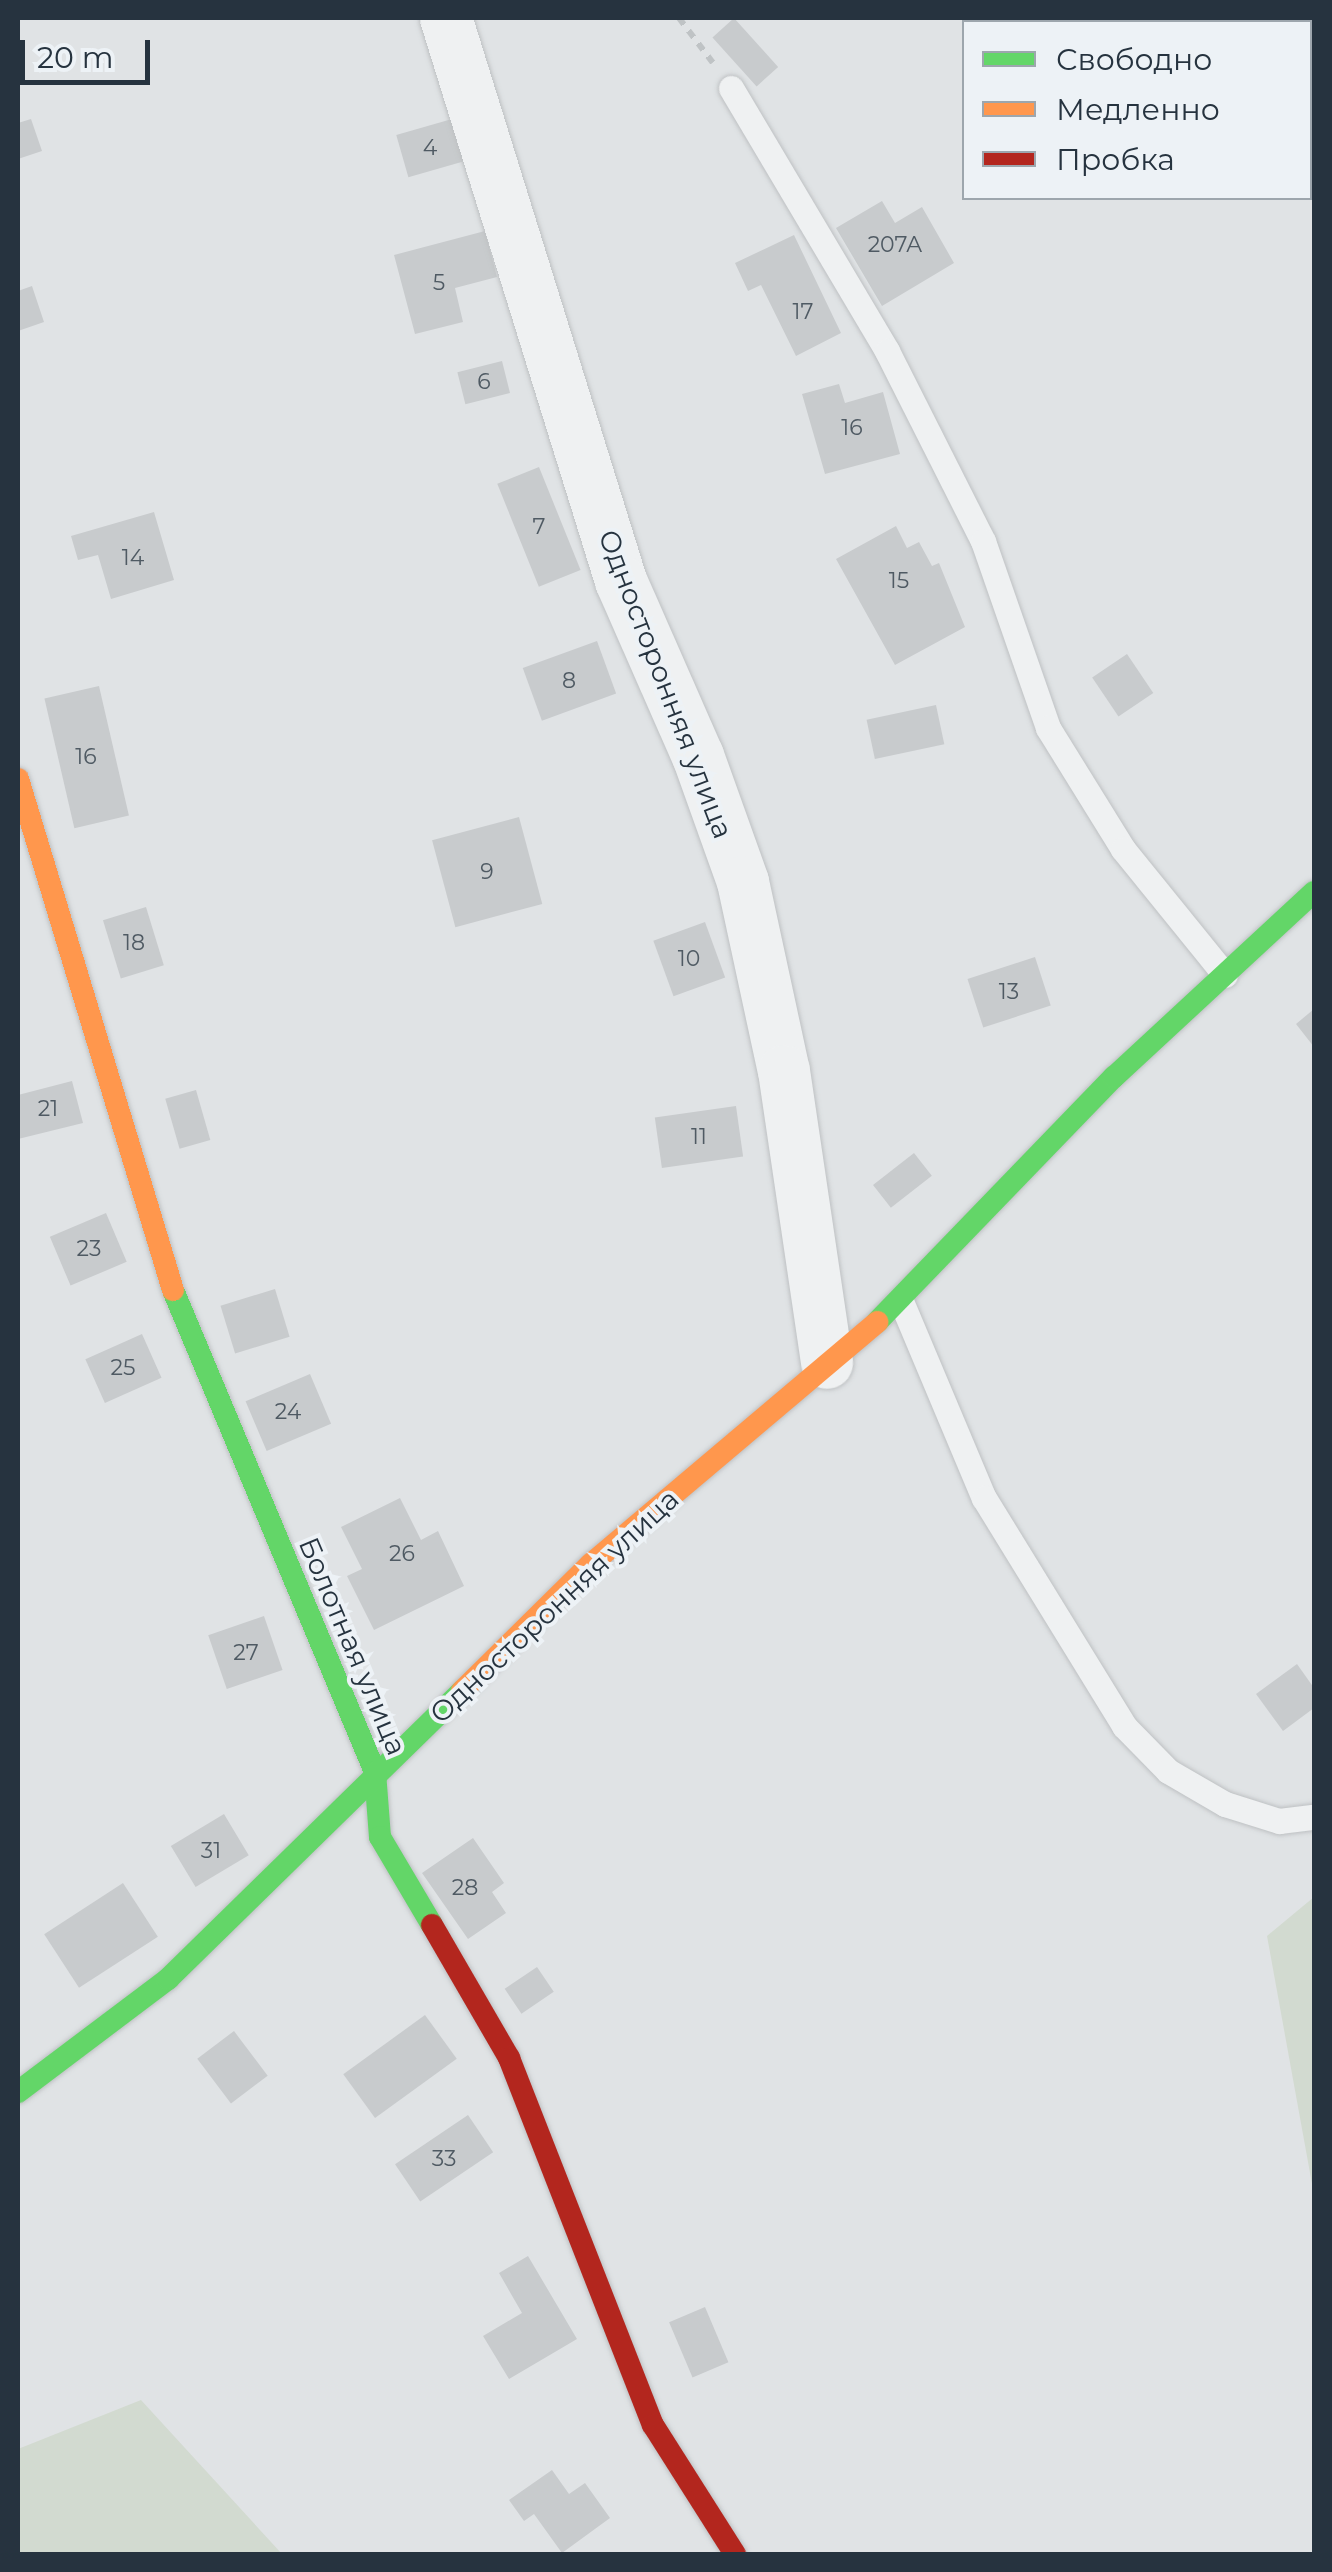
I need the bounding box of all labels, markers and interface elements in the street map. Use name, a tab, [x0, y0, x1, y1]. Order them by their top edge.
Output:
scale bar	[25, 20, 155, 82]
legend	[962, 20, 1312, 200]
text: 20 m	[37, 39, 114, 76]
text: Свободно	[1056, 41, 1212, 78]
text: Медленно	[1056, 91, 1220, 128]
house number: 4	[423, 135, 437, 161]
text: Пробка	[1056, 141, 1175, 178]
house number: 207А	[868, 232, 922, 258]
house number: 5	[433, 270, 445, 296]
house number: 17	[793, 299, 813, 325]
house number: 6	[477, 369, 491, 395]
house number: 16	[841, 415, 863, 441]
house number: 7	[533, 514, 545, 540]
street label: Односторонняя улица	[592, 525, 740, 843]
house number: 14	[122, 545, 144, 571]
house number: 15	[889, 568, 909, 594]
house number: 8	[562, 668, 576, 694]
house number: 16	[75, 744, 97, 770]
house number: 9	[480, 859, 494, 885]
house number: 18	[123, 930, 145, 956]
house number: 10	[678, 946, 700, 972]
house number: 13	[999, 979, 1019, 1005]
house number: 21	[38, 1096, 58, 1122]
house number: 11	[691, 1124, 707, 1150]
house number: 23	[77, 1236, 101, 1262]
house number: 25	[111, 1355, 135, 1381]
house number: 24	[275, 1399, 301, 1425]
street label: Односторонняя улица	[423, 1482, 685, 1730]
street label: Болотная улица	[292, 1532, 414, 1760]
house number: 26	[389, 1541, 415, 1567]
house number: 27	[233, 1640, 259, 1666]
house number: 31	[201, 1838, 221, 1864]
house number: 28	[452, 1875, 478, 1901]
house number: 33	[432, 2146, 456, 2172]

